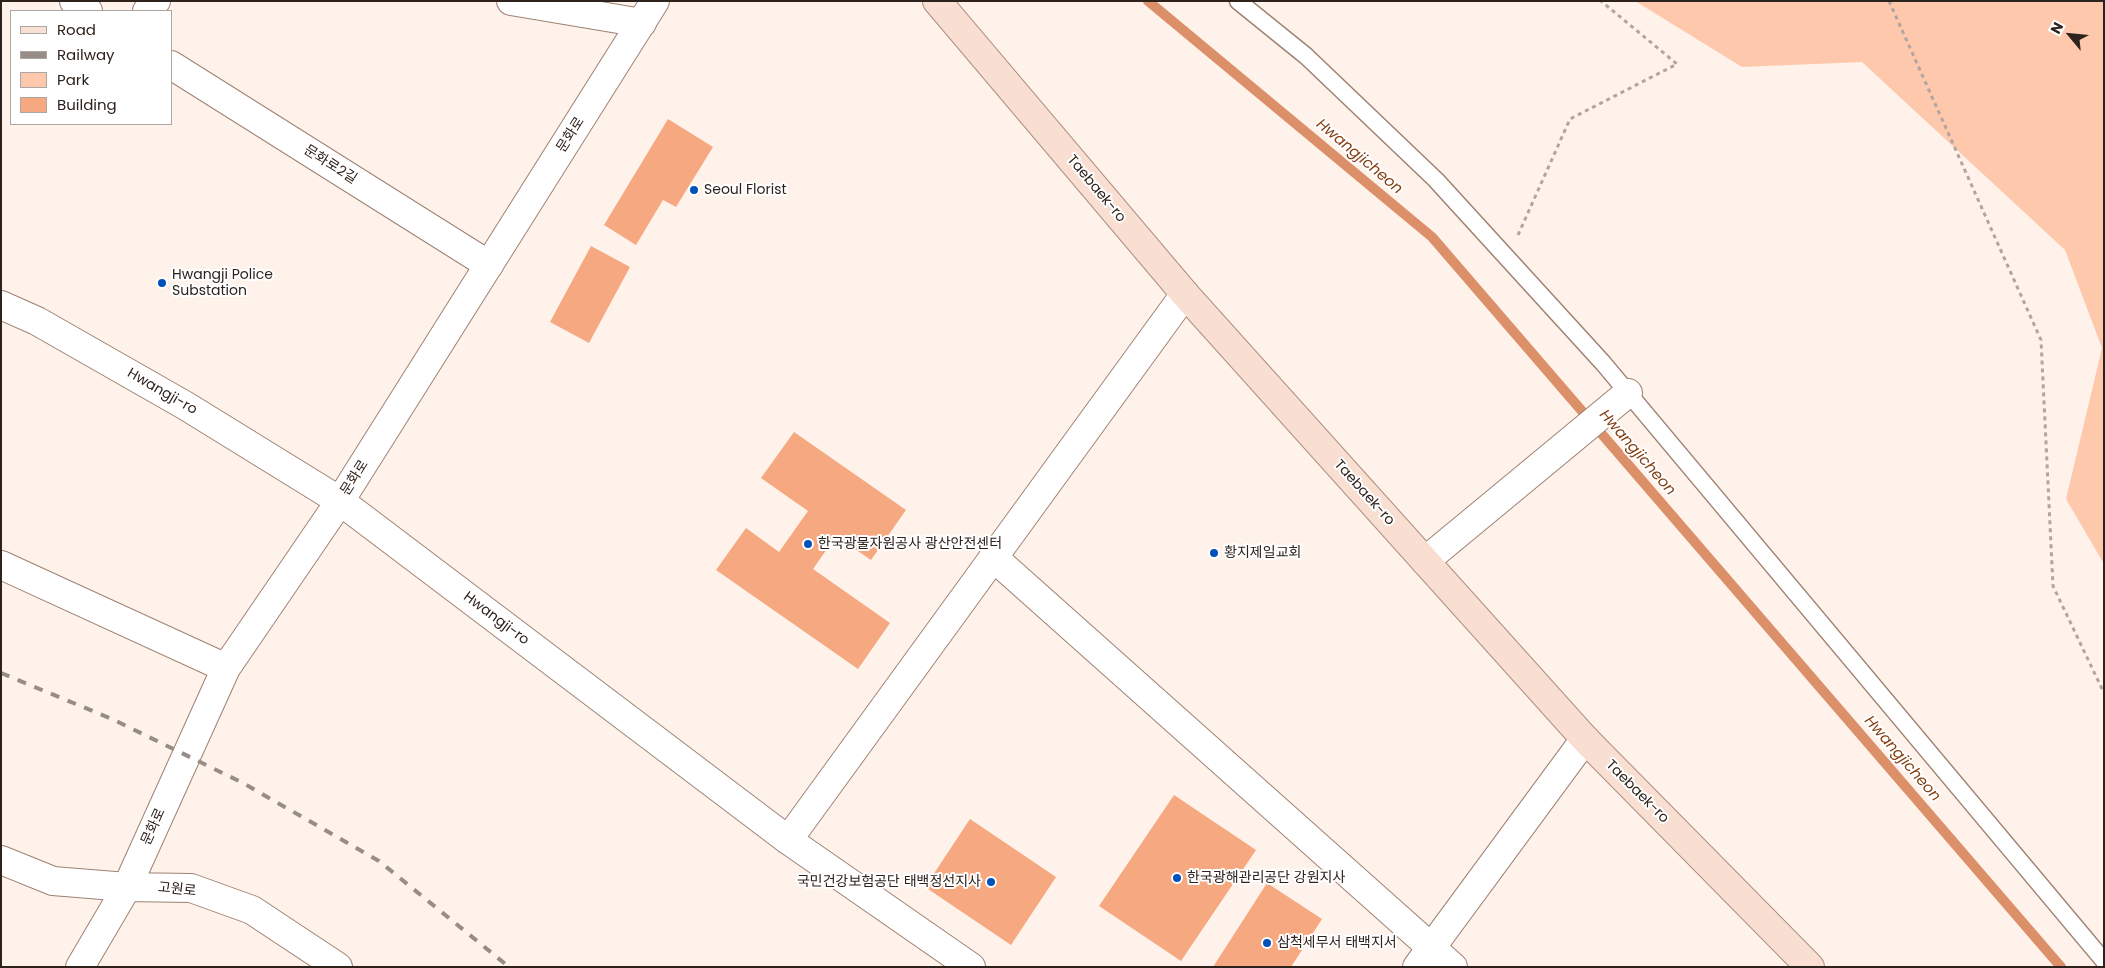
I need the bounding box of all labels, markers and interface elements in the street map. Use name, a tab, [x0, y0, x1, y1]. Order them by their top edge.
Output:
legend	[10, 10, 172, 125]
north arrow	[2045, 10, 2095, 60]
text: Road	[57, 19, 96, 40]
text: N	[2045, 19, 2068, 37]
text: Railway	[57, 44, 115, 65]
text: Park	[57, 69, 89, 90]
text: Building	[57, 94, 117, 115]
street label: 문화로	[554, 114, 588, 156]
water label: Hwangjicheon	[1312, 116, 1406, 198]
street label: 문화로2길	[300, 142, 360, 188]
street label: Taebaek-ro	[1063, 152, 1129, 226]
place label: Seoul Florist	[704, 182, 787, 198]
marker: Seoul Florist	[688, 184, 700, 196]
place label: Hwangji Police Substation	[172, 267, 273, 300]
marker: Hwangji Police Substation	[156, 277, 168, 289]
street label: Hwangji-ro	[124, 365, 200, 419]
water label: Hwangjicheon	[1595, 407, 1679, 499]
street label: 문화로	[338, 457, 372, 499]
street label: Taebaek-ro	[1330, 457, 1398, 529]
place label: 한국광물자원공사 광산안전센터	[818, 536, 1002, 552]
marker: 한국광물자원공사 광산안전센터	[802, 538, 814, 550]
place label: 황지제일교회	[1224, 545, 1301, 561]
marker: 황지제일교회	[1208, 547, 1220, 559]
street label: Hwangji-ro	[460, 589, 532, 649]
water label: Hwangjicheon	[1860, 713, 1944, 805]
street label: Taebaek-ro	[1602, 757, 1672, 827]
street label: 문화로	[138, 806, 170, 848]
place label: 한국광해관리공단 강원지사	[1187, 870, 1345, 886]
marker: 한국광해관리공단 강원지사	[1171, 872, 1183, 884]
place label: 국민건강보험공단 태백정선지사	[797, 874, 981, 890]
marker: 국민건강보험공단 태백정선지사	[985, 876, 997, 888]
street label: 고원로	[157, 880, 197, 900]
place label: 삼척세무서 태백지서	[1277, 935, 1397, 951]
marker: 삼척세무서 태백지서	[1261, 937, 1273, 949]

